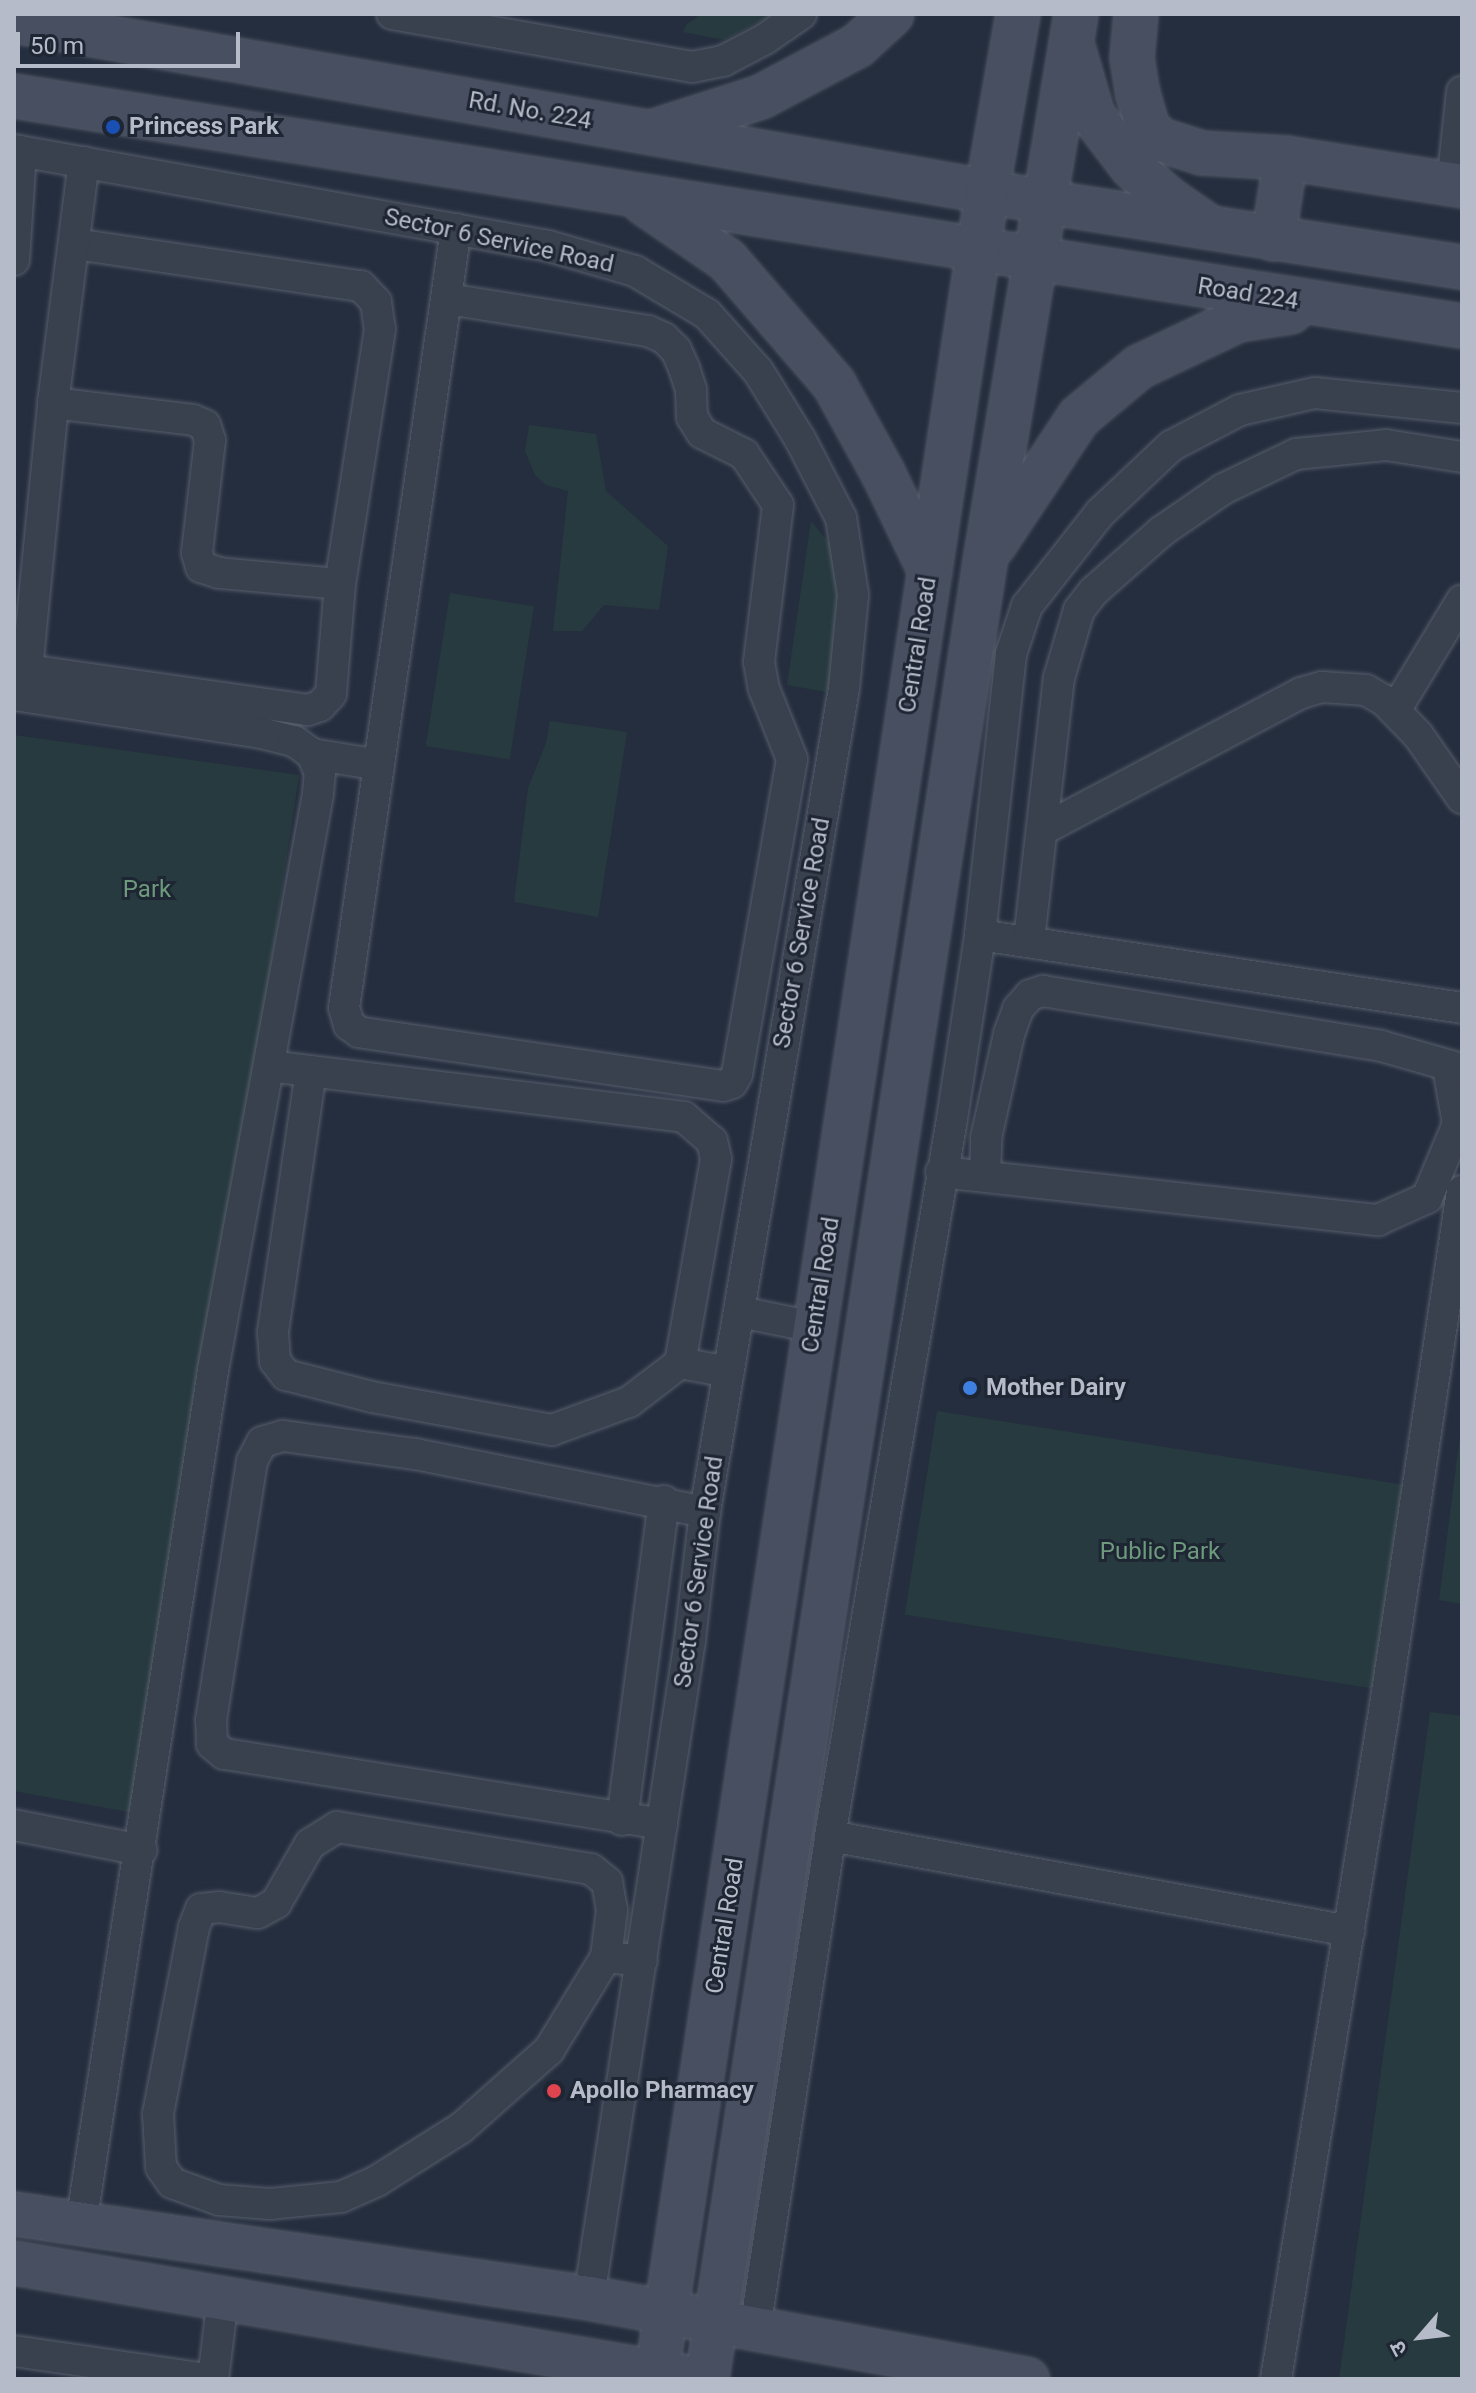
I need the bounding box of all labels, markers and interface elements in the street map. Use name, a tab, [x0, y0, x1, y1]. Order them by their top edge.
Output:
scale bar	[20, 16, 244, 66]
text: 50 m	[30, 32, 84, 60]
street label: Rd. No. 224	[466, 86, 594, 136]
place label: Princess Park	[129, 113, 279, 141]
marker: Princess Park	[104, 118, 122, 136]
street label: Sector 6 Service Road	[382, 203, 616, 279]
street label: Road 224	[1196, 272, 1300, 316]
street label: Central Road	[893, 575, 943, 715]
street label: Sector 6 Service Road	[768, 816, 836, 1050]
park label: Park	[123, 876, 171, 904]
street label: Central Road	[796, 1215, 846, 1355]
place label: Mother Dairy	[986, 1374, 1126, 1402]
marker: Mother Dairy	[961, 1379, 979, 1397]
street label: Sector 6 Service Road	[668, 1454, 730, 1690]
park label: Public Park	[1100, 1538, 1220, 1566]
street label: Central Road	[700, 1856, 750, 1996]
place label: Apollo Pharmacy	[570, 2077, 754, 2105]
marker: Apollo Pharmacy	[545, 2082, 563, 2100]
north arrow	[1380, 2297, 1460, 2377]
text: उ	[1384, 2337, 1412, 2360]

